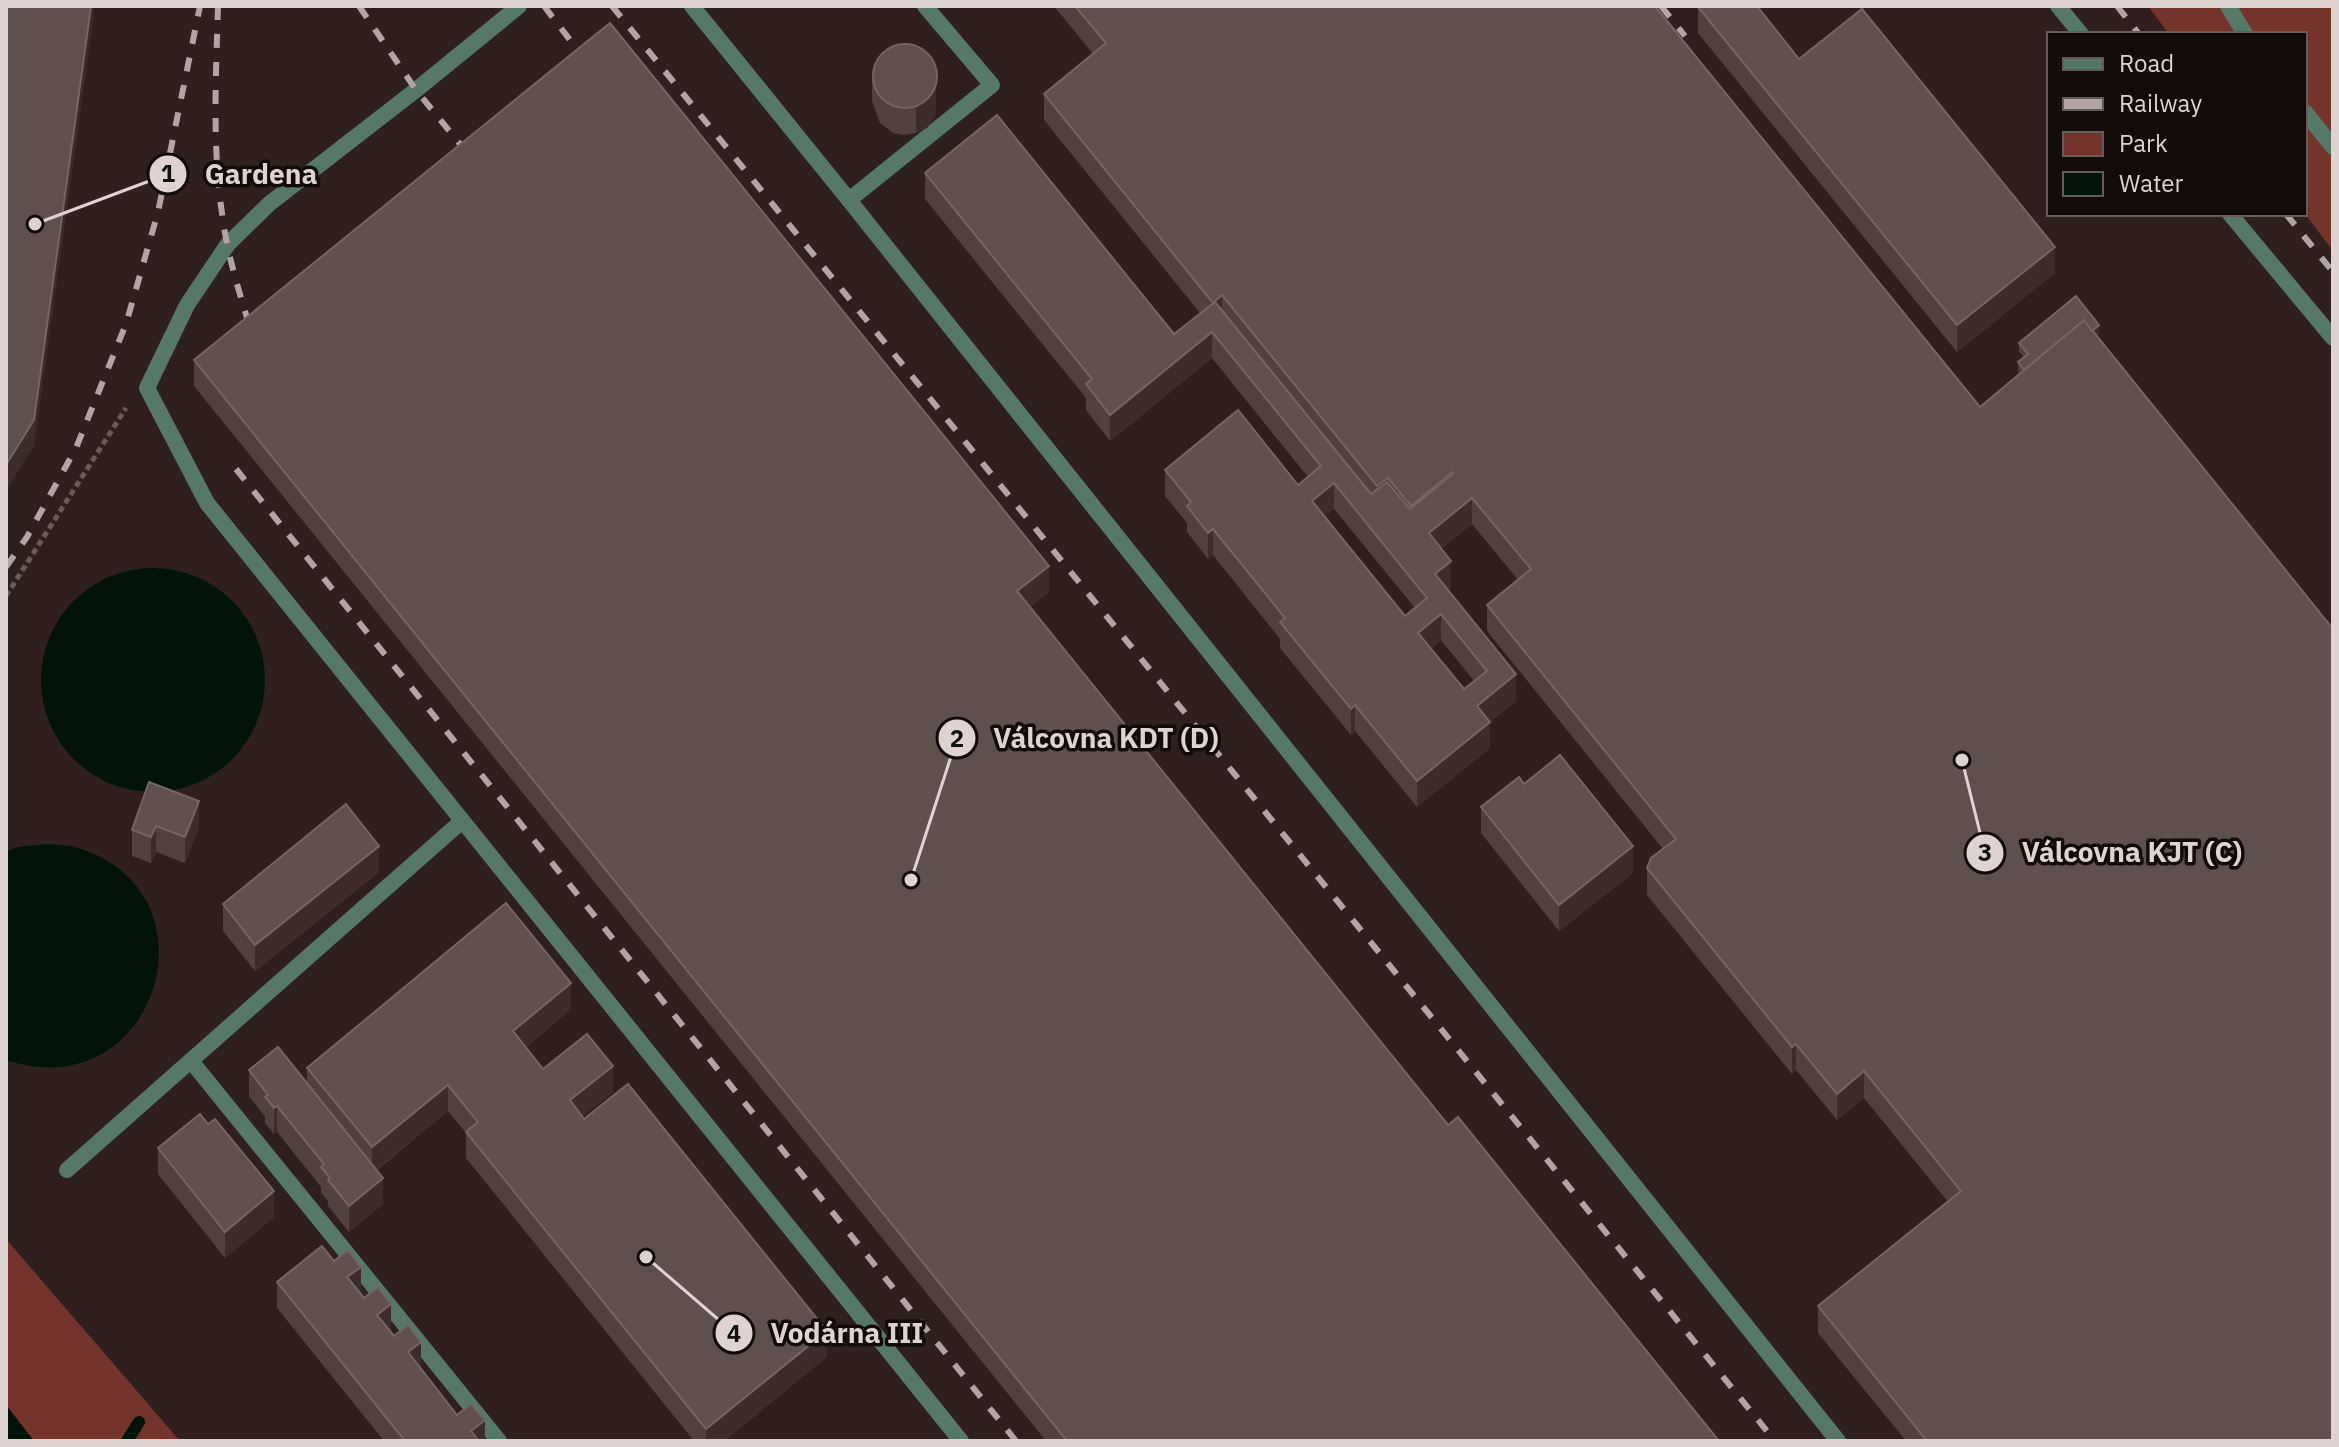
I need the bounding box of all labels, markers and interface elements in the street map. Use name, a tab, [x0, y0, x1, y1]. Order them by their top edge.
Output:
legend	[2047, 32, 2307, 216]
text: Road	[2119, 47, 2174, 79]
text: Railway	[2119, 87, 2202, 119]
text: Park	[2119, 127, 2168, 159]
callout: Gardena	[148, 148, 333, 200]
text: Gardena	[205, 155, 317, 192]
text: 1	[161, 157, 175, 189]
text: Water	[2119, 167, 2183, 199]
callout: Válcovna KDT (D)	[937, 712, 1235, 764]
text: Válcovna KDT (D)	[993, 719, 1219, 756]
text: 2	[950, 722, 964, 754]
callout: Válcovna KJT (C)	[1965, 827, 2258, 879]
text: Válcovna KJT (C)	[2022, 833, 2242, 870]
text: 3	[1978, 836, 1992, 868]
callout: Vodárna III	[714, 1307, 939, 1359]
text: Vodárna III	[771, 1314, 923, 1351]
text: 4	[727, 1317, 741, 1349]

